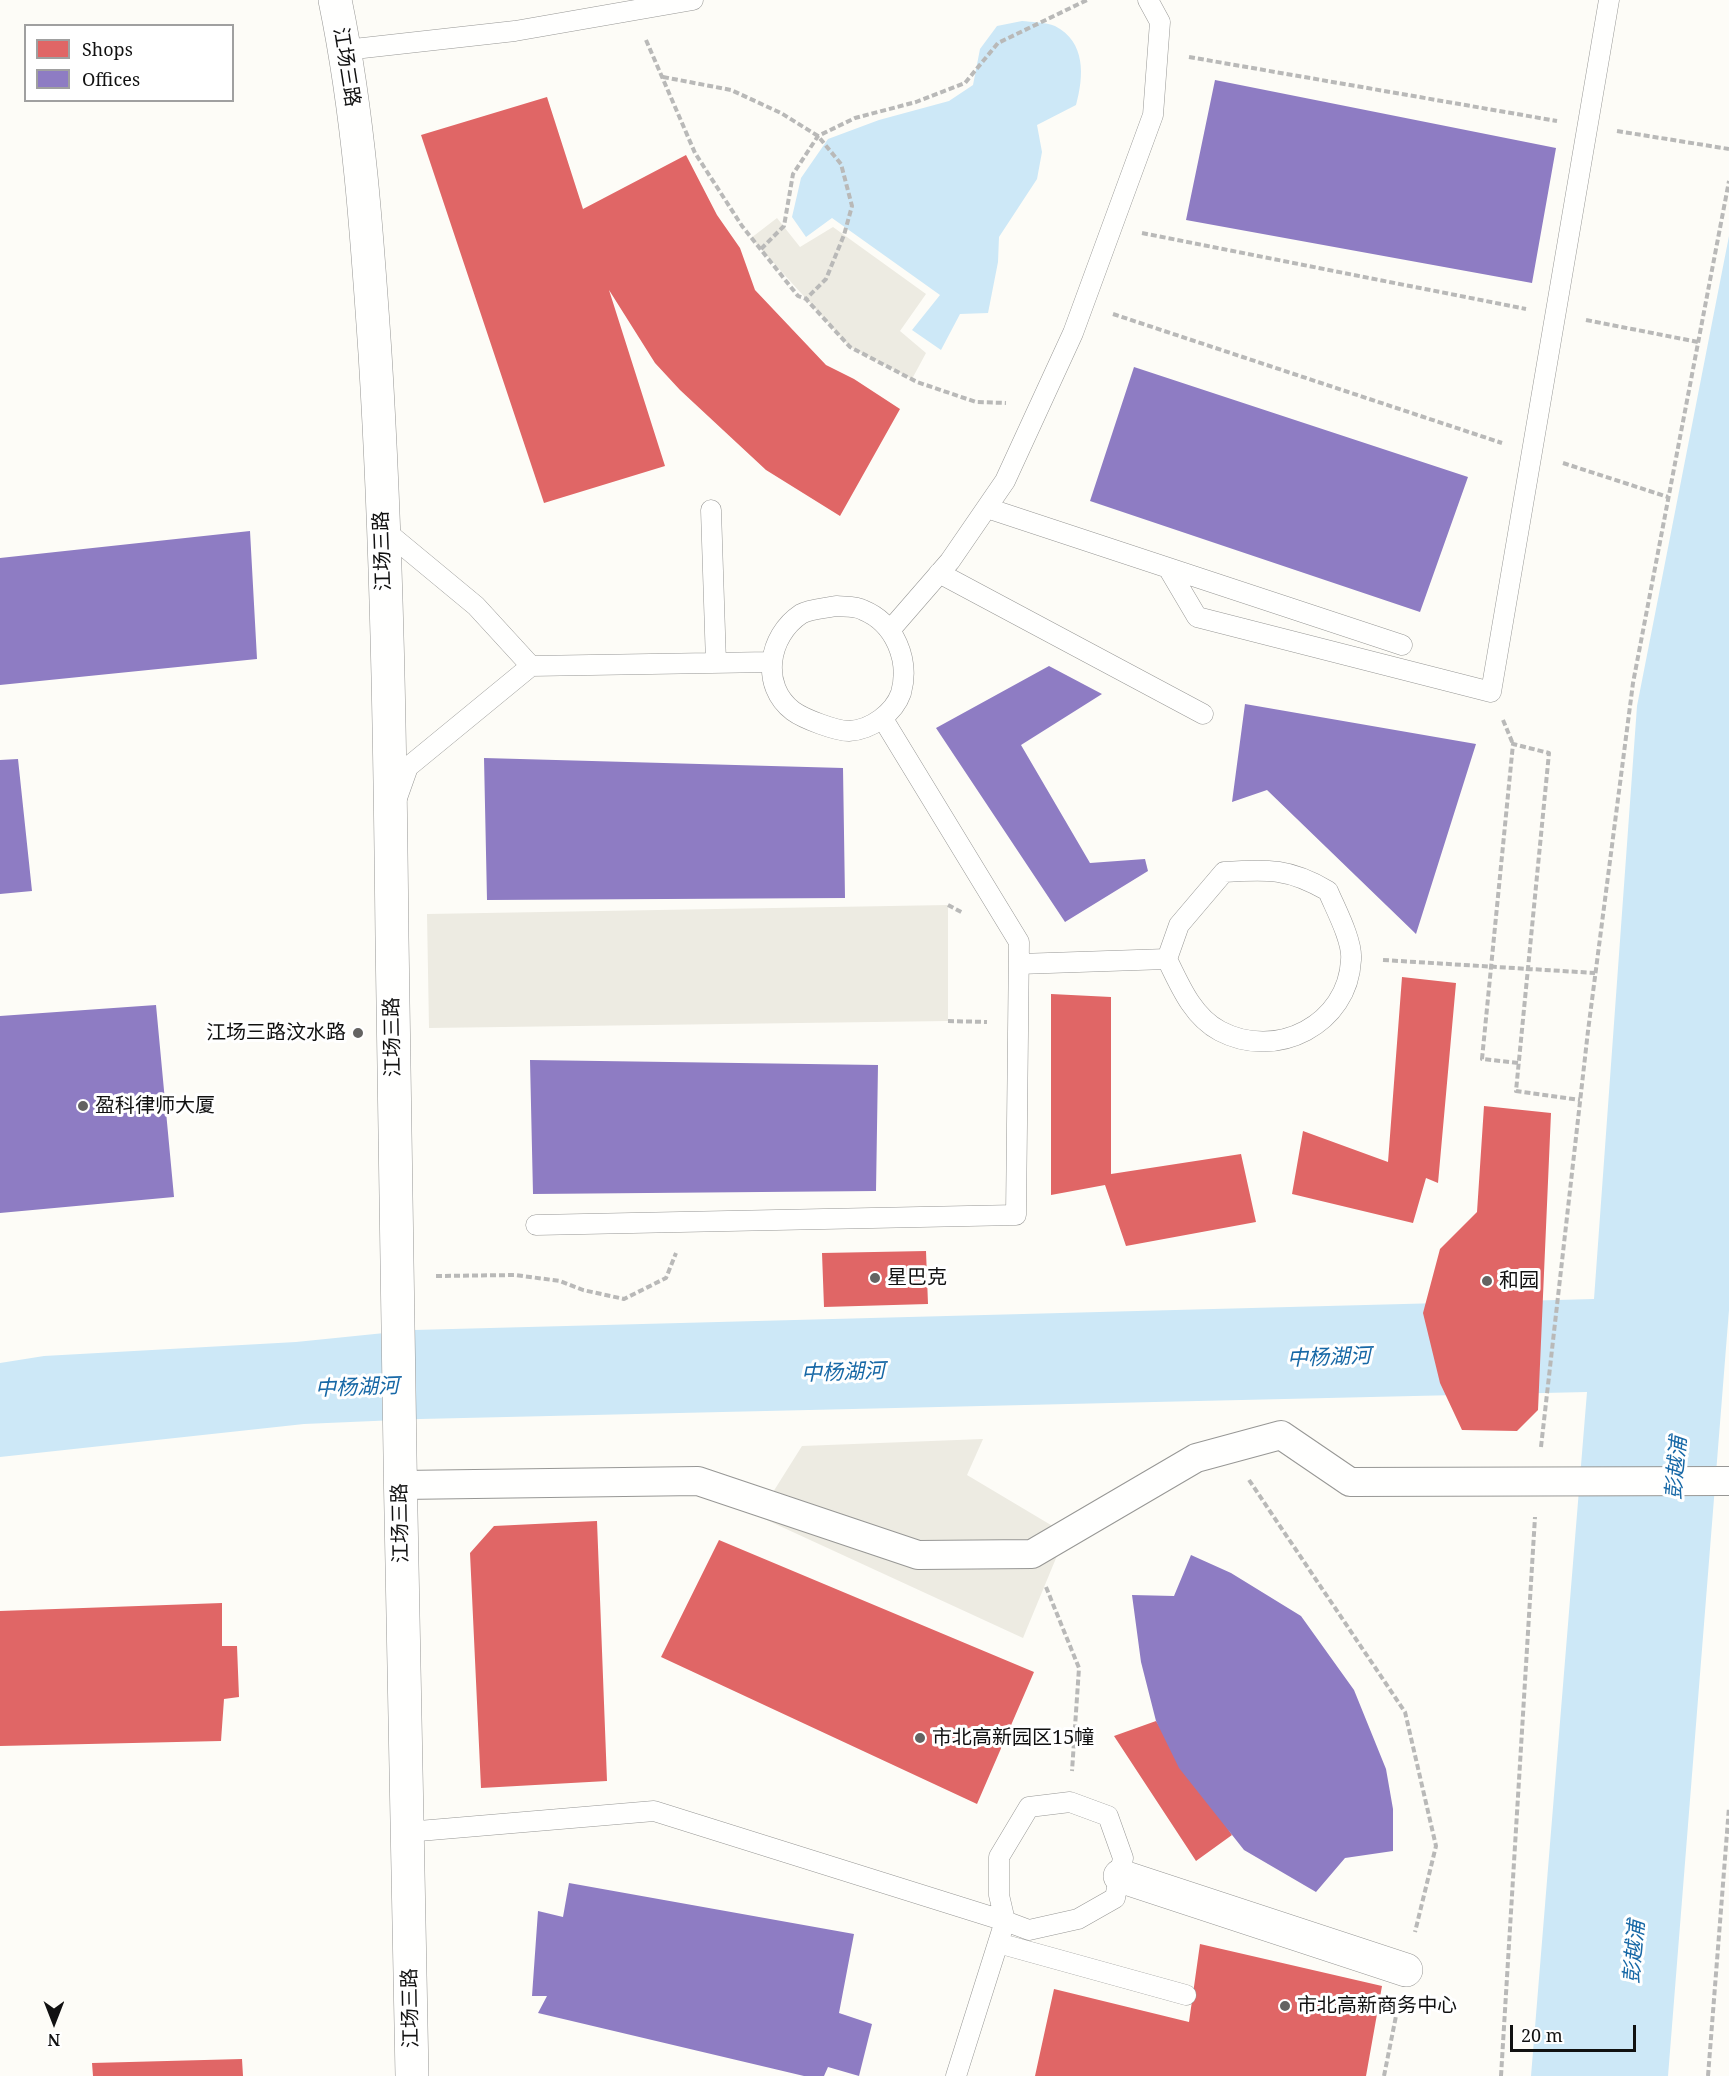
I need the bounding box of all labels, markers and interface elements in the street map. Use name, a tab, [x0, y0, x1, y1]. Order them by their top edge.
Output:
legend	[24, 24, 234, 102]
street label: 江场三路	[328, 26, 364, 108]
text: Shops	[82, 37, 133, 61]
text: Offices	[82, 67, 140, 91]
street label: 江场三路	[370, 511, 396, 591]
street label: 江场三路	[380, 997, 406, 1077]
place label: 江场三路汶水路	[206, 1021, 346, 1045]
marker: 江场三路汶水路	[351, 1026, 365, 1040]
place label: 盈科律师大厦	[95, 1094, 215, 1118]
marker: 盈科律师大厦	[76, 1099, 90, 1113]
place label: 星巴克	[887, 1266, 947, 1290]
place label: 和园	[1499, 1269, 1539, 1293]
marker: 星巴克	[868, 1271, 882, 1285]
marker: 和园	[1480, 1274, 1494, 1288]
water label: 中杨湖河	[1287, 1344, 1371, 1372]
water label: 中杨湖河	[801, 1359, 885, 1387]
water label: 中杨湖河	[315, 1374, 399, 1402]
water label: 彭越浦	[1662, 1436, 1692, 1500]
street label: 江场三路	[388, 1483, 414, 1563]
place label: 市北高新园区15幢	[932, 1726, 1094, 1750]
marker: 市北高新园区15幢	[913, 1731, 927, 1745]
water label: 彭越浦	[1620, 1920, 1650, 1984]
street label: 江场三路	[398, 1968, 424, 2048]
north arrow	[24, 1992, 84, 2052]
place label: 市北高新商务中心	[1297, 1994, 1457, 2018]
marker: 市北高新商务中心	[1278, 1999, 1292, 2013]
scale bar	[1513, 2013, 1639, 2051]
text: 20 m	[1521, 2023, 1563, 2047]
text: N	[48, 2029, 60, 2051]

